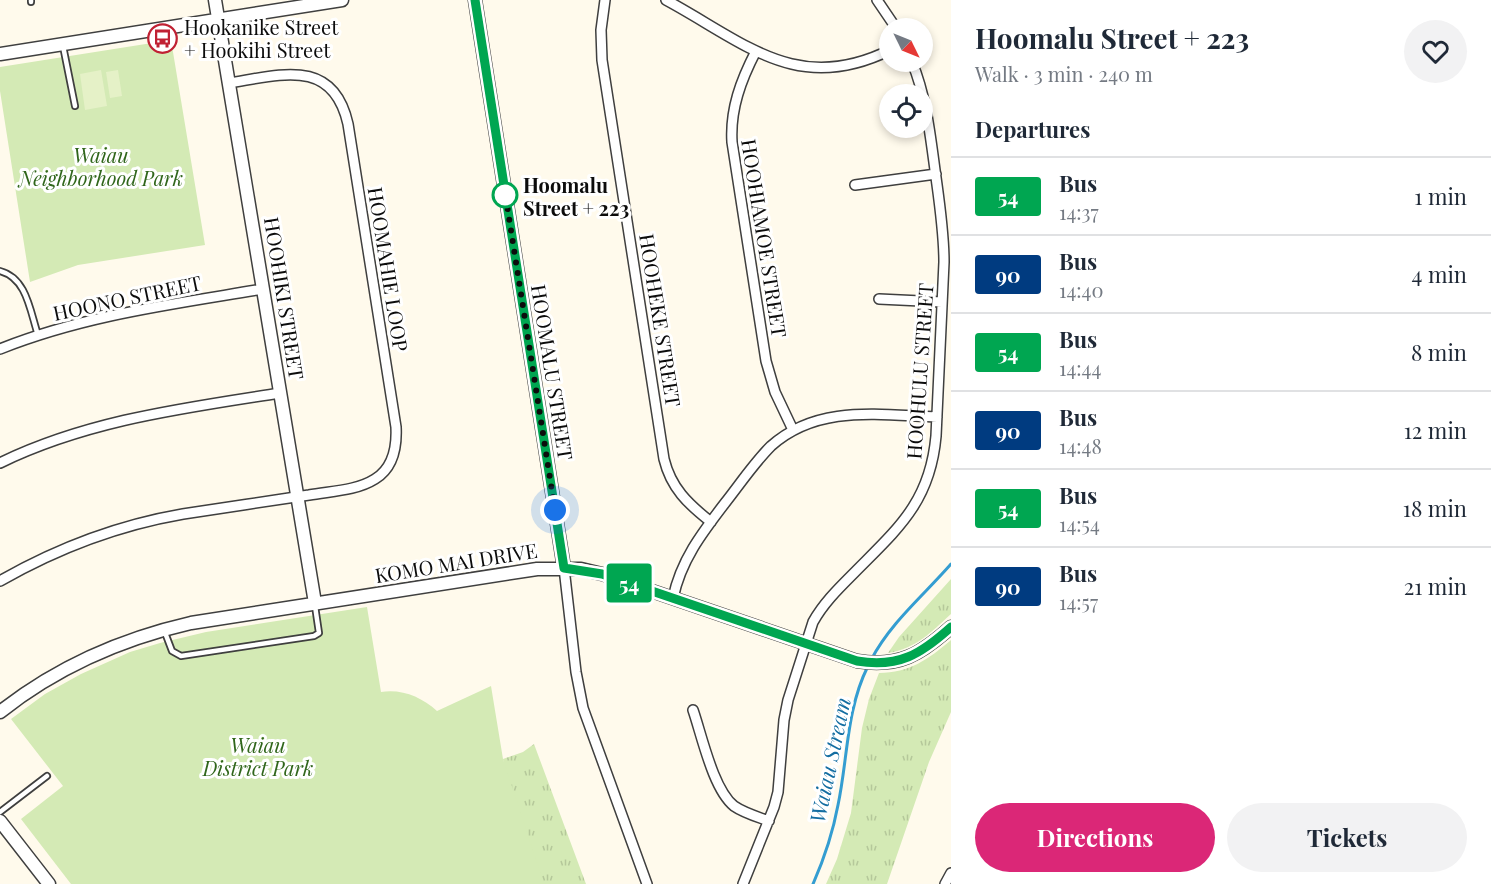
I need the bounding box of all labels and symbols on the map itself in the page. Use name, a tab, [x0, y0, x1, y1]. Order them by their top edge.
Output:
place label: Hookanike Street + Hookihi Street	[184, 13, 339, 63]
north arrow	[879, 18, 933, 72]
bus stop icon: Hookanike Street + Hookihi Street	[147, 22, 179, 54]
street label: HOOHIAMOE STREET	[736, 137, 794, 339]
park label: Waiau Neighborhood Park	[17, 141, 183, 191]
place label: Hoomalu Street + 223	[523, 171, 629, 221]
marker: Hoomalu Street + 223	[492, 182, 518, 208]
street label: HOOMAHIE LOOP	[363, 185, 415, 353]
street label: HOOHIKI STREET	[259, 215, 311, 381]
street label: HOOHEKE STREET	[634, 231, 688, 409]
street label: HOONO STREET	[50, 268, 204, 326]
street label: HOOMALU STREET	[526, 282, 580, 462]
street label: HOOHULU STREET	[899, 282, 939, 460]
your location	[540, 495, 570, 525]
street label: KOMO MAI DRIVE	[373, 536, 539, 588]
line badge: 54	[602, 564, 656, 602]
water label: Waiau Stream	[802, 695, 856, 825]
park label: Waiau District Park	[202, 731, 313, 781]

